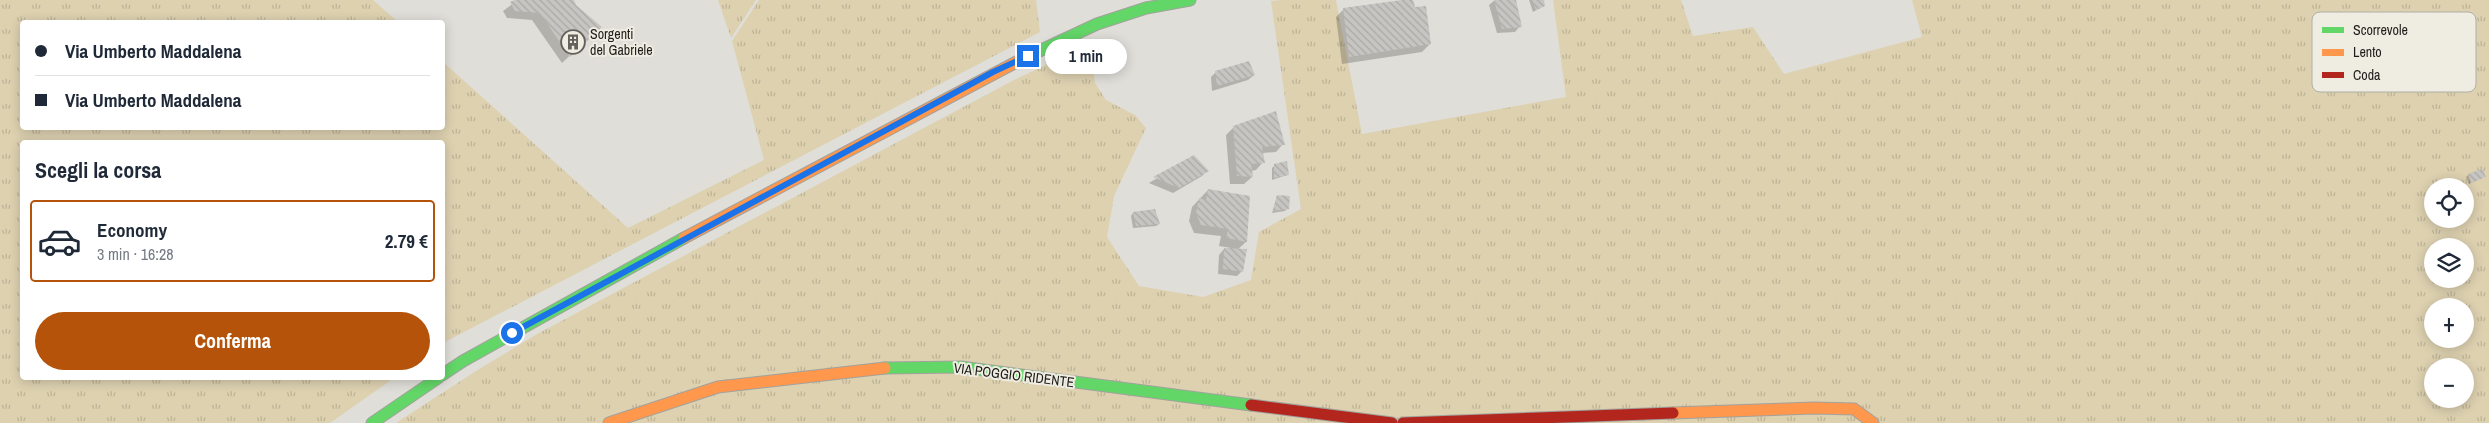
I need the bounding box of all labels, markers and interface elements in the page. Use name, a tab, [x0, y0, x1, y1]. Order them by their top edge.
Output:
legend	[2312, 12, 2476, 92]
text: Scorrevole	[2353, 21, 2408, 39]
place label: Sorgenti del Gabriele	[590, 25, 653, 59]
building icon: Sorgenti del Gabriele	[560, 29, 586, 55]
text: Via Umberto Maddalena	[65, 38, 241, 64]
callout: 1 min	[1046, 38, 1128, 74]
text: Lento	[2353, 43, 2382, 61]
route end	[1017, 45, 1039, 67]
text: 1 min	[1069, 45, 1103, 67]
text: Coda	[2353, 66, 2381, 84]
text: Via Umberto Maddalena	[65, 87, 241, 113]
text: Scegli la corsa	[35, 155, 161, 185]
map controls	[2424, 178, 2474, 408]
button: locate	[2424, 178, 2474, 228]
text: Economy	[97, 217, 167, 243]
icon: car	[37, 219, 82, 264]
text: 2.79 €	[385, 228, 428, 254]
button: layers	[2424, 238, 2474, 288]
text: 3 min · 16:28	[97, 243, 174, 265]
button: +	[2424, 298, 2474, 348]
button: Conferma	[35, 312, 430, 370]
route start	[501, 322, 523, 344]
button: −	[2424, 358, 2474, 408]
street label: VIA POGGIO RIDENTE	[953, 359, 1075, 391]

